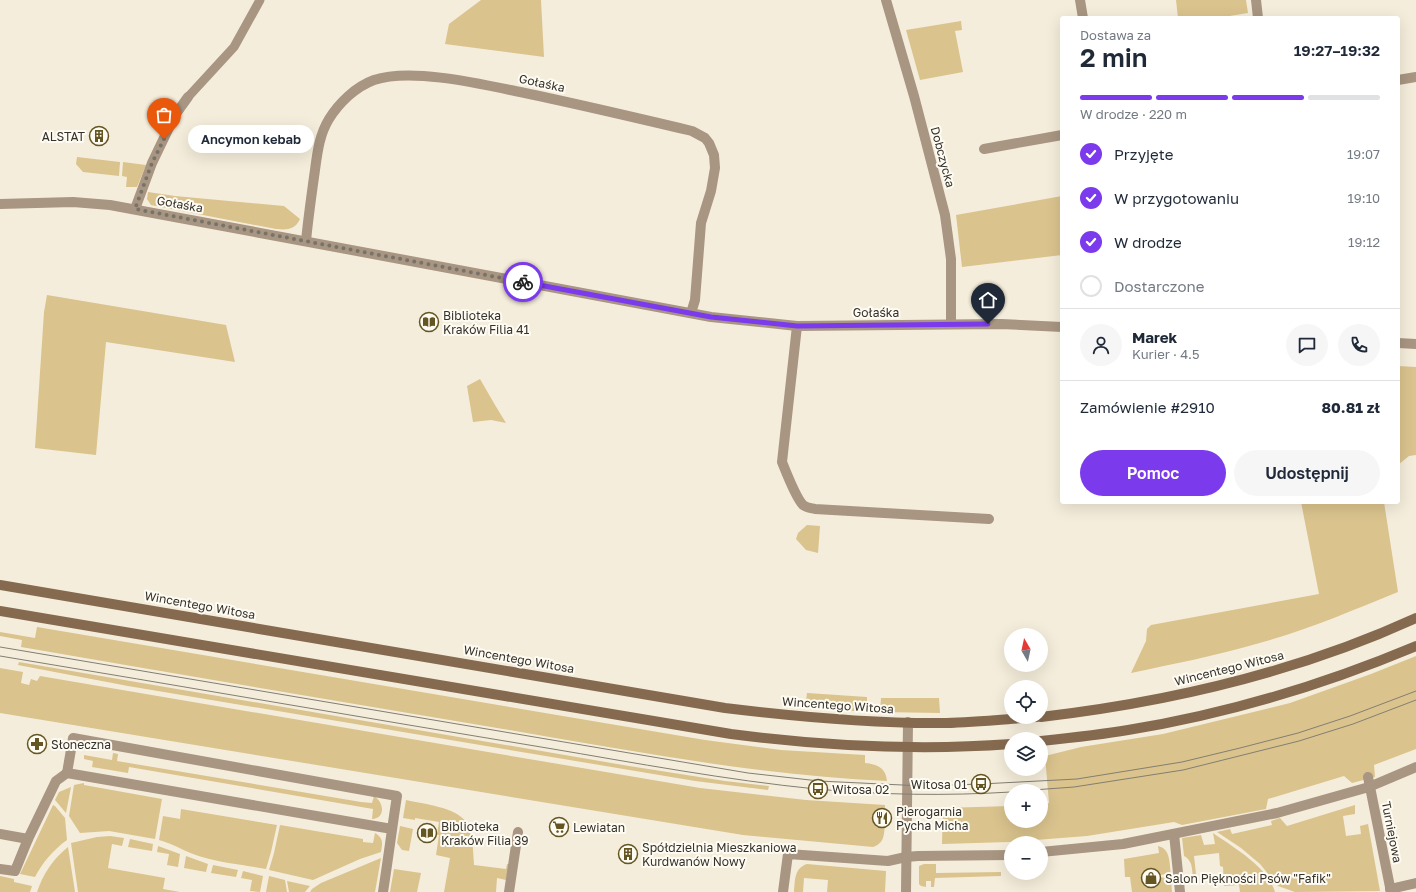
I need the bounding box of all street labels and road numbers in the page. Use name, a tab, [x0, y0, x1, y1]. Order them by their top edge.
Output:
street label: Gołaśka	[518, 71, 566, 95]
street label: Dobczycka	[928, 125, 958, 189]
street label: Gołaśka	[156, 193, 204, 215]
street label: Gołaśka	[853, 305, 899, 320]
street label: Wincentego Witosa	[144, 588, 256, 622]
street label: Wincentego Witosa	[463, 642, 575, 676]
street label: Wincentego Witosa	[1173, 647, 1285, 689]
street label: Wincentego Witosa	[782, 694, 894, 716]
street label: Turniejowa	[1379, 800, 1405, 864]

